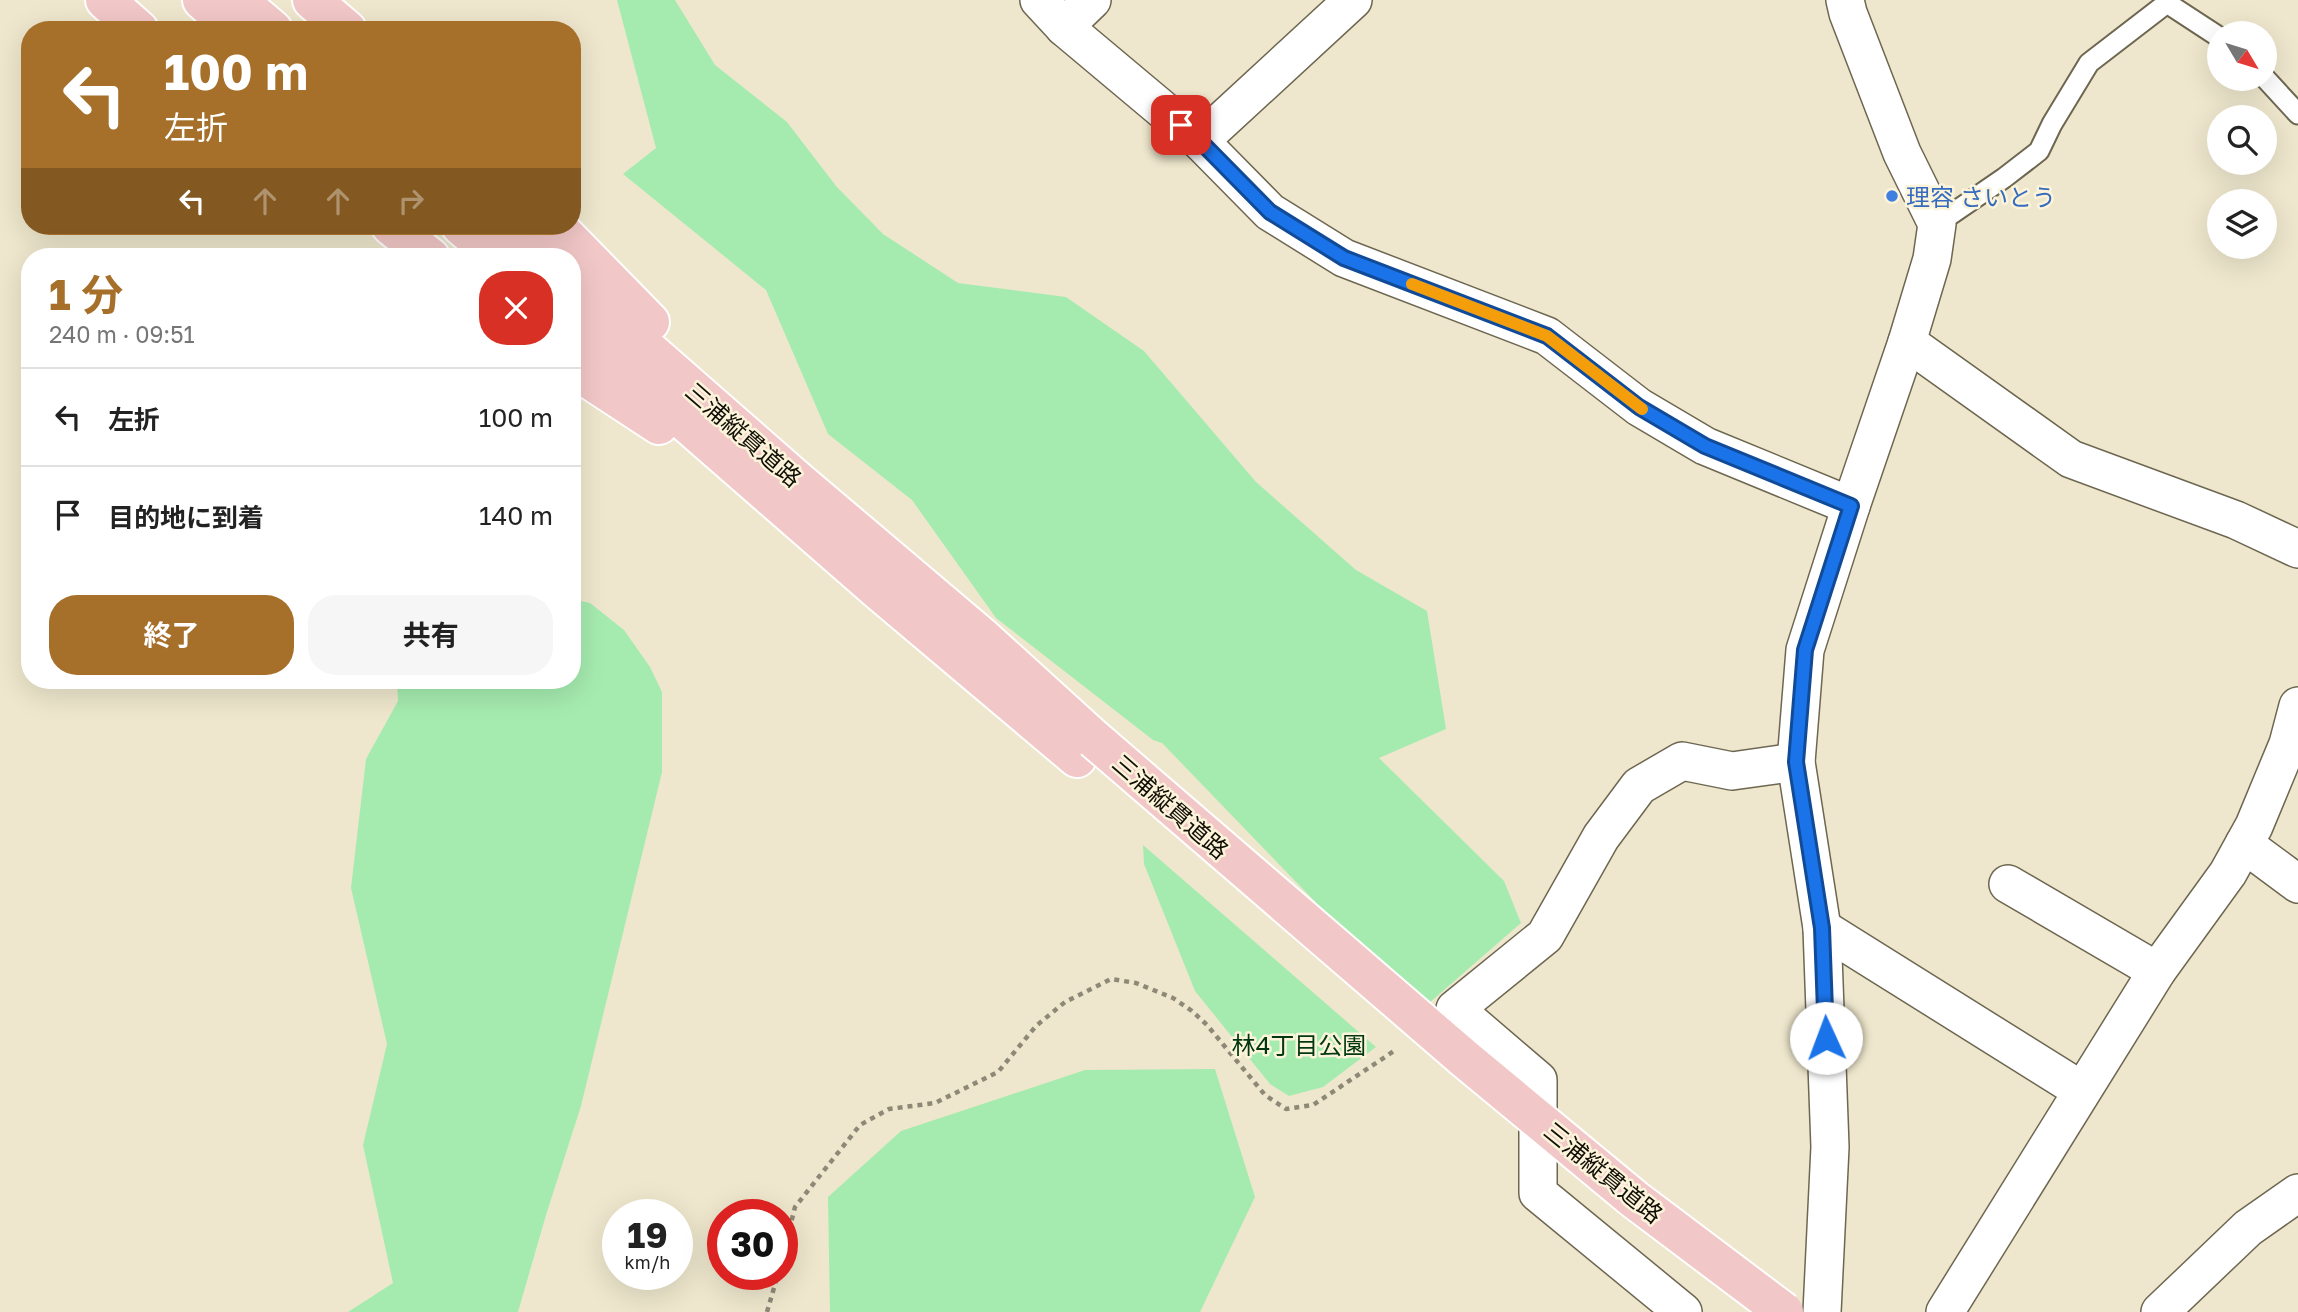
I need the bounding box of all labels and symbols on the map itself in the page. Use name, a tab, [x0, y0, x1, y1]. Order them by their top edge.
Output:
north arrow	[2207, 21, 2277, 91]
pin	[1151, 95, 1211, 155]
place label: 理容 さいとう	[1906, 182, 2056, 211]
marker: 理容 さいとう	[1884, 188, 1900, 204]
street label: 三浦縦貫道路	[680, 376, 808, 492]
street label: 三浦縦貫道路	[1107, 748, 1235, 864]
position arrow	[1789, 1001, 1863, 1075]
park label: 林4丁目公園	[1232, 1030, 1366, 1059]
street label: 三浦縦貫道路	[1539, 1115, 1669, 1229]
speed limit sign: 30	[707, 1199, 798, 1290]

